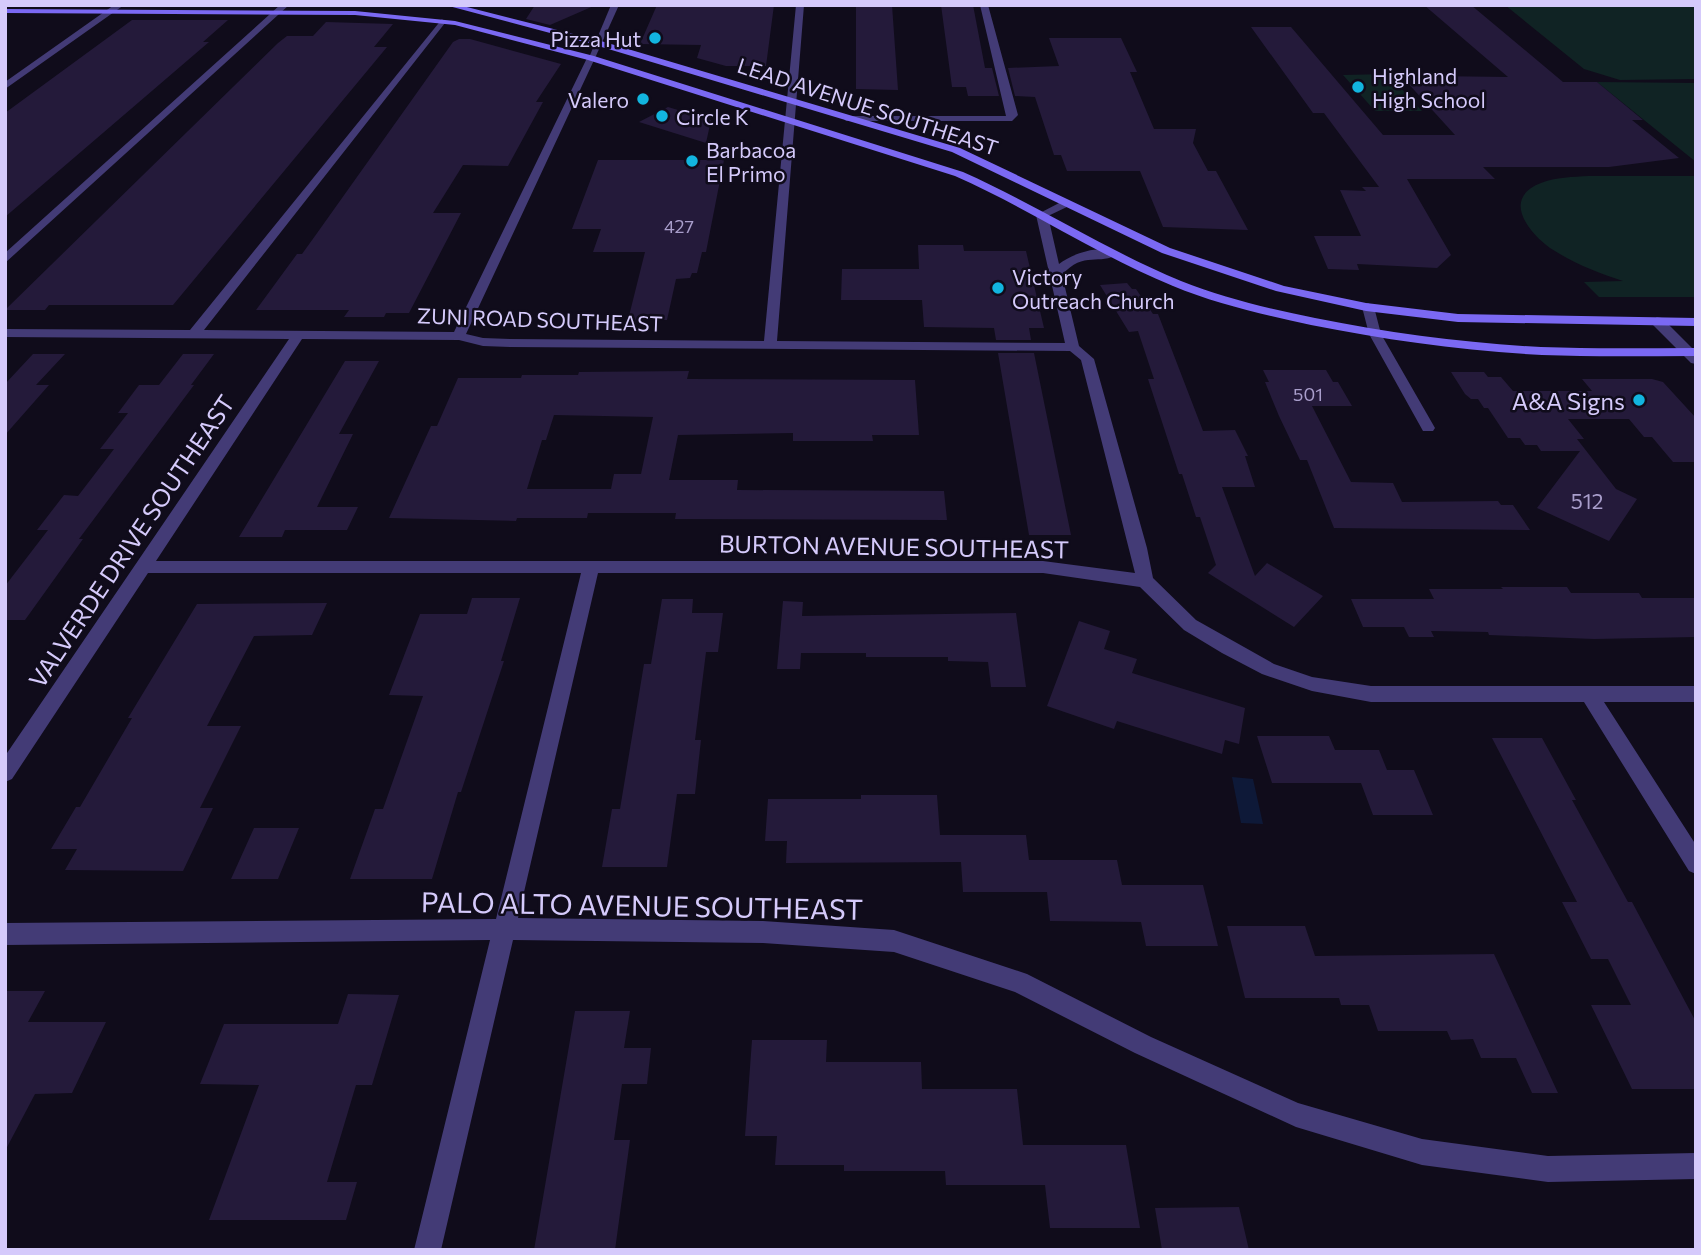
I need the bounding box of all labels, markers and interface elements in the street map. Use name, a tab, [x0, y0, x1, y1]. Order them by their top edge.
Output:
place label: Pizza Hut	[550, 26, 641, 51]
marker: Pizza Hut	[647, 30, 663, 46]
street label: LEAD AVENUE SOUTHEAST	[735, 52, 1001, 160]
place label: Highland High School	[1372, 63, 1486, 112]
marker: Highland High School	[1350, 79, 1366, 95]
place label: Valero	[568, 87, 629, 112]
marker: Valero	[635, 91, 651, 107]
place label: Circle K	[676, 104, 749, 129]
marker: Circle K	[654, 108, 670, 124]
place label: Barbacoa El Primo	[706, 137, 796, 186]
marker: Barbacoa El Primo	[684, 153, 700, 169]
house number: 427	[664, 215, 694, 237]
place label: Victory Outreach Church	[1012, 264, 1175, 313]
marker: Victory Outreach Church	[990, 280, 1006, 296]
street label: ZUNI ROAD SOUTHEAST	[417, 302, 663, 336]
house number: 501	[1293, 383, 1323, 405]
place label: A&A Signs	[1512, 386, 1625, 415]
street label: VALVERDE DRIVE SOUTHEAST	[22, 389, 240, 693]
marker: A&A Signs	[1631, 392, 1647, 408]
house number: 512	[1571, 488, 1603, 513]
street label: BURTON AVENUE SOUTHEAST	[719, 528, 1069, 564]
street label: PALO ALTO AVENUE SOUTHEAST	[421, 884, 864, 926]

